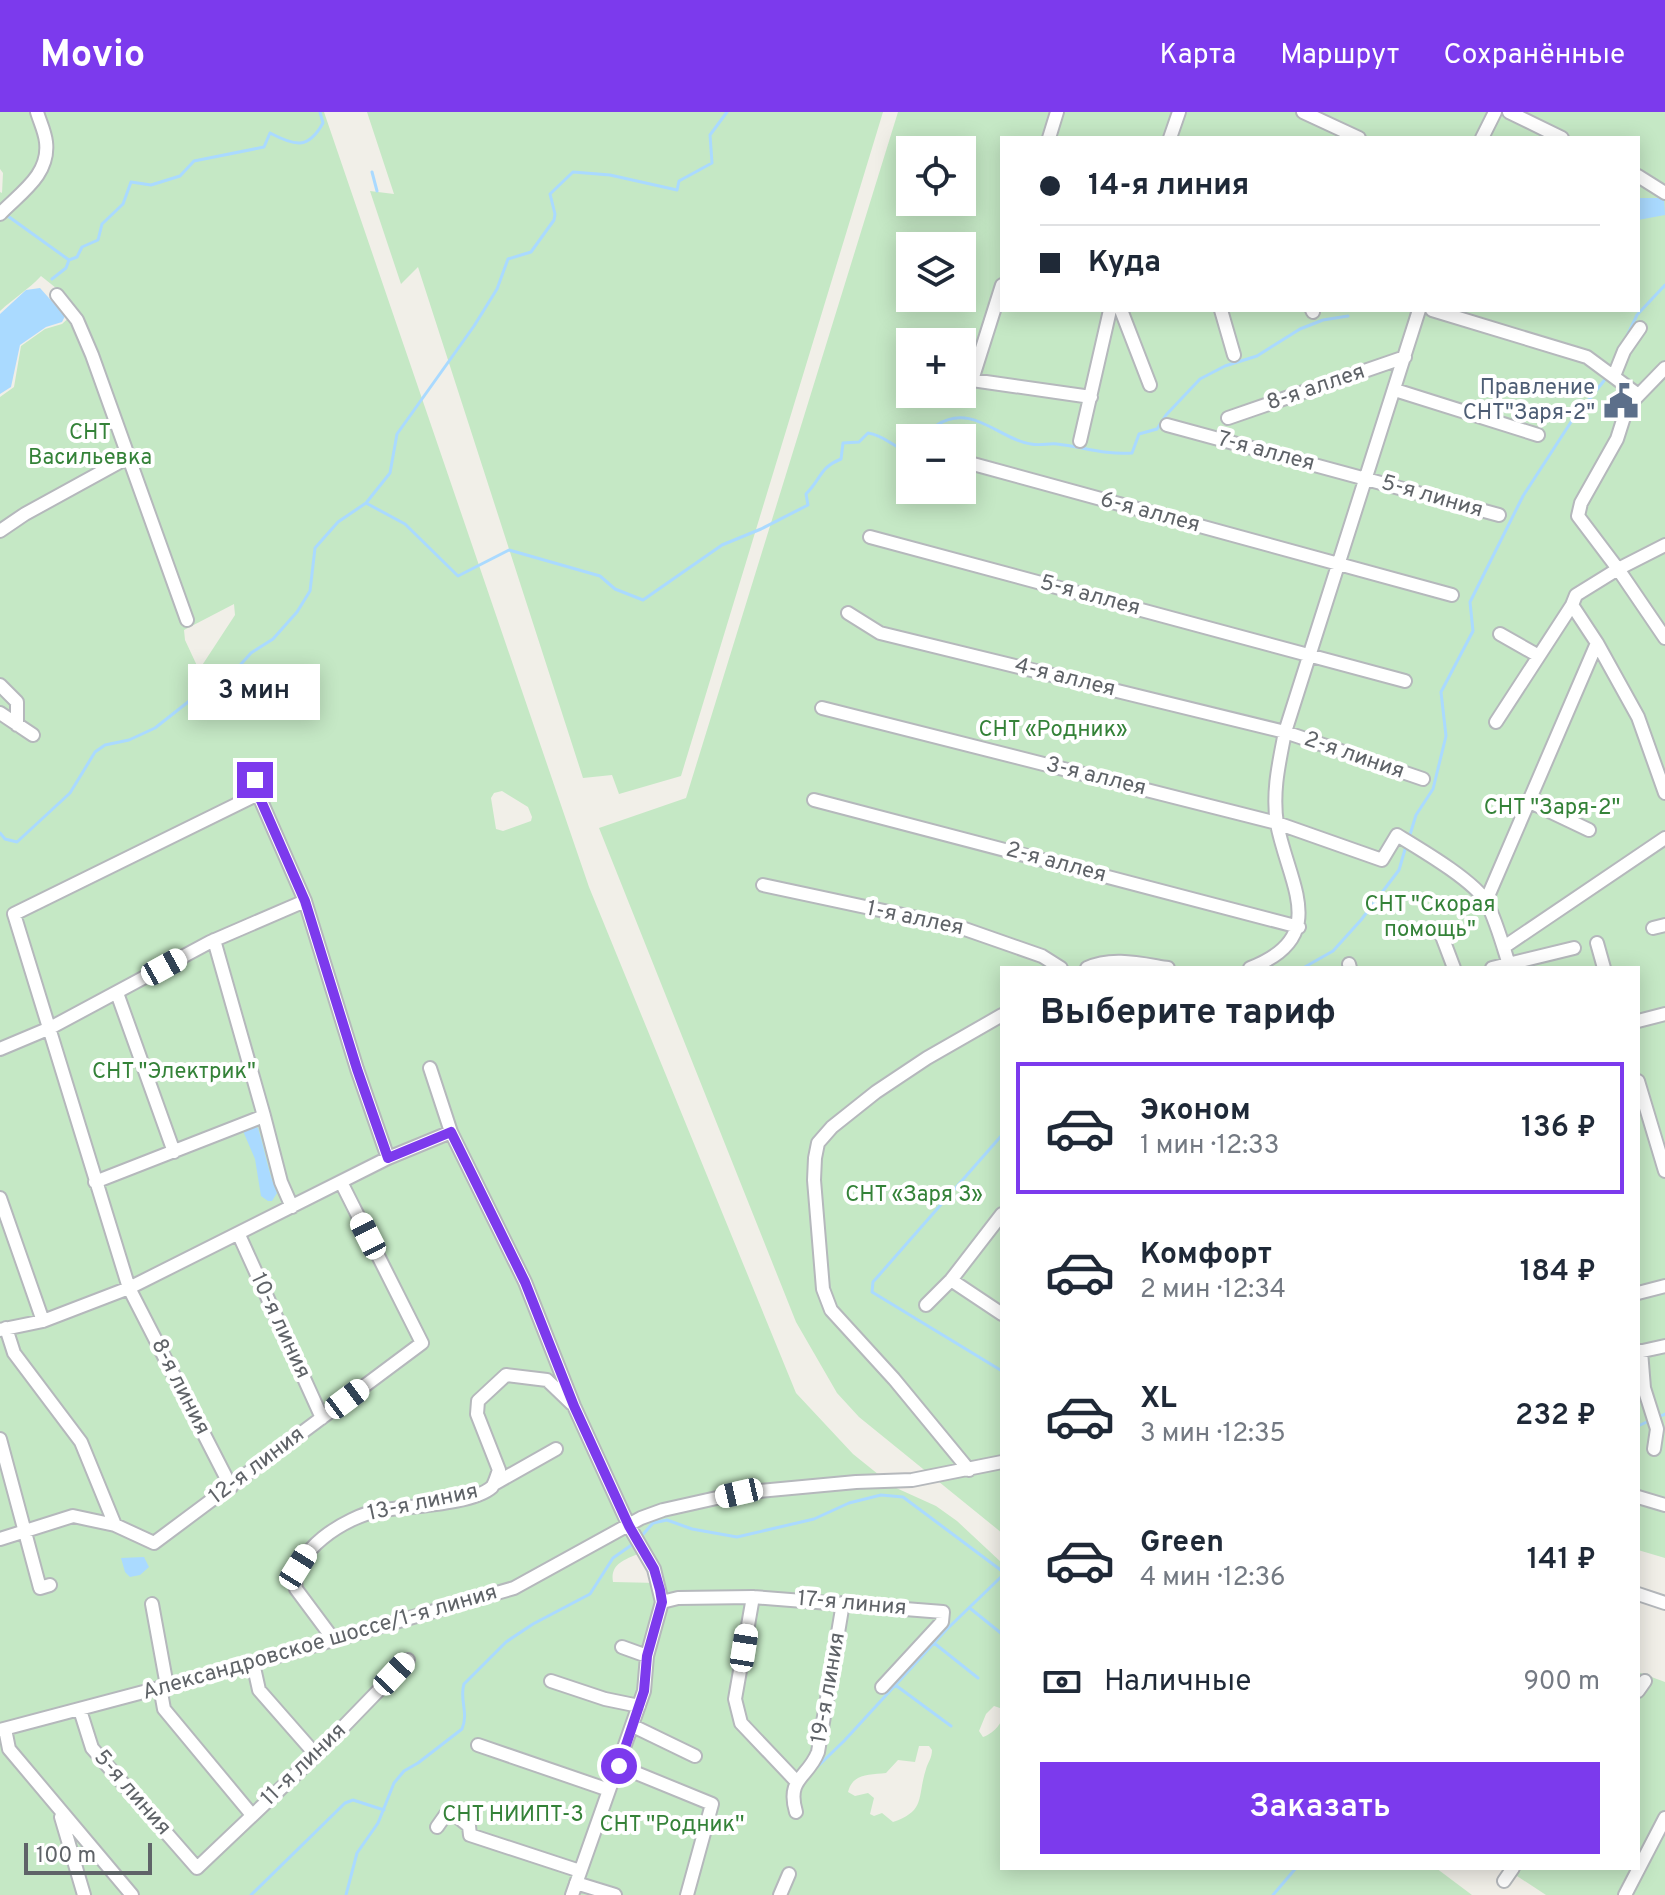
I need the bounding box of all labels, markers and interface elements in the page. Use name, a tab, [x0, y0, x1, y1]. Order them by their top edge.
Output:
text: Movio	[40, 32, 145, 81]
text: Карта	[1160, 38, 1236, 74]
text: Маршрут	[1280, 38, 1399, 74]
text: Сохранённые	[1443, 38, 1625, 74]
map controls	[896, 136, 976, 504]
button: locate	[896, 136, 976, 216]
text: 14-я линия	[1088, 168, 1249, 205]
button: layers	[896, 232, 976, 312]
text: Куда	[1088, 245, 1161, 282]
button: +	[896, 328, 976, 408]
street label: 8-я аллея	[1263, 359, 1369, 417]
place label: Правление СНТ"Заря-2"	[1463, 375, 1595, 427]
public building icon: Правление СНТ"Заря-2"	[1602, 382, 1640, 420]
park label: СНТ Васильевка	[28, 420, 152, 472]
button: −	[896, 424, 976, 504]
street label: 7-я аллея	[1214, 426, 1318, 478]
street label: 5-я линия	[1378, 470, 1486, 524]
street label: 6-я аллея	[1097, 487, 1203, 539]
street label: 5-я аллея	[1037, 570, 1143, 622]
street label: 4-я аллея	[1012, 652, 1118, 704]
callout: 3 мин	[189, 664, 321, 720]
text: 3 мин	[218, 675, 290, 708]
park label: СНТ «Родник»	[978, 717, 1128, 744]
street label: 2-я линия	[1300, 726, 1408, 786]
street label: 3-я аллея	[1043, 752, 1149, 802]
route end	[237, 762, 273, 798]
park label: СНТ "Заря-2"	[1484, 795, 1620, 822]
street label: 2-я аллея	[1003, 837, 1109, 889]
park label: СНТ "Скорая помощь"	[1365, 892, 1495, 944]
street label: 1-я аллея	[864, 896, 966, 942]
car	[137, 945, 191, 989]
text: Выберите тариф	[1040, 991, 1336, 1037]
park label: СНТ "Электрик"	[92, 1059, 256, 1086]
icon: car	[1044, 1092, 1116, 1164]
text: Эконом	[1140, 1093, 1251, 1130]
text: 136 ₽	[1521, 1110, 1596, 1147]
text: 1 мин · 12:33	[1140, 1130, 1279, 1163]
park label: СНТ «Заря 3»	[845, 1182, 983, 1209]
car	[346, 1209, 390, 1263]
icon: car	[1044, 1236, 1116, 1308]
text: Комфорт	[1140, 1237, 1272, 1274]
text: 184 ₽	[1520, 1254, 1596, 1291]
street label: 10-я линия	[244, 1269, 316, 1383]
text: 2 мин · 12:34	[1140, 1274, 1286, 1307]
street label: 8-я линия	[144, 1334, 216, 1440]
car	[321, 1375, 373, 1423]
icon: car	[1044, 1380, 1116, 1452]
text: XL	[1140, 1381, 1177, 1418]
text: 232 ₽	[1515, 1398, 1596, 1435]
text: 3 мин · 12:35	[1140, 1418, 1286, 1451]
street label: 12-я линия	[204, 1421, 310, 1511]
car	[713, 1476, 765, 1510]
street label: 13-я линия	[365, 1478, 481, 1528]
icon: car	[1044, 1524, 1116, 1596]
text: Green	[1140, 1525, 1224, 1562]
car	[275, 1540, 321, 1594]
text: 141 ₽	[1527, 1542, 1596, 1579]
text: 4 мин · 12:36	[1140, 1562, 1286, 1595]
street label: Александровское шоссе/1-я линия	[139, 1579, 501, 1707]
street label: 17-я линия	[796, 1586, 908, 1622]
car	[728, 1622, 760, 1674]
street label: 19-я линия	[806, 1630, 852, 1746]
car	[369, 1648, 419, 1700]
icon: cash	[1040, 1660, 1084, 1704]
text: Наличные	[1104, 1664, 1251, 1701]
text: 900 m	[1523, 1666, 1600, 1699]
street label: 11-я линия	[256, 1718, 352, 1812]
street label: 5-я линия	[88, 1745, 176, 1841]
route start	[601, 1748, 637, 1784]
button: Заказать	[1040, 1762, 1600, 1854]
park label: СНТ НИИПТ-3	[442, 1802, 584, 1829]
park label: СНТ ''Родник''	[599, 1812, 745, 1839]
scale bar	[24, 1839, 152, 1875]
text: 100 m	[36, 1843, 96, 1870]

